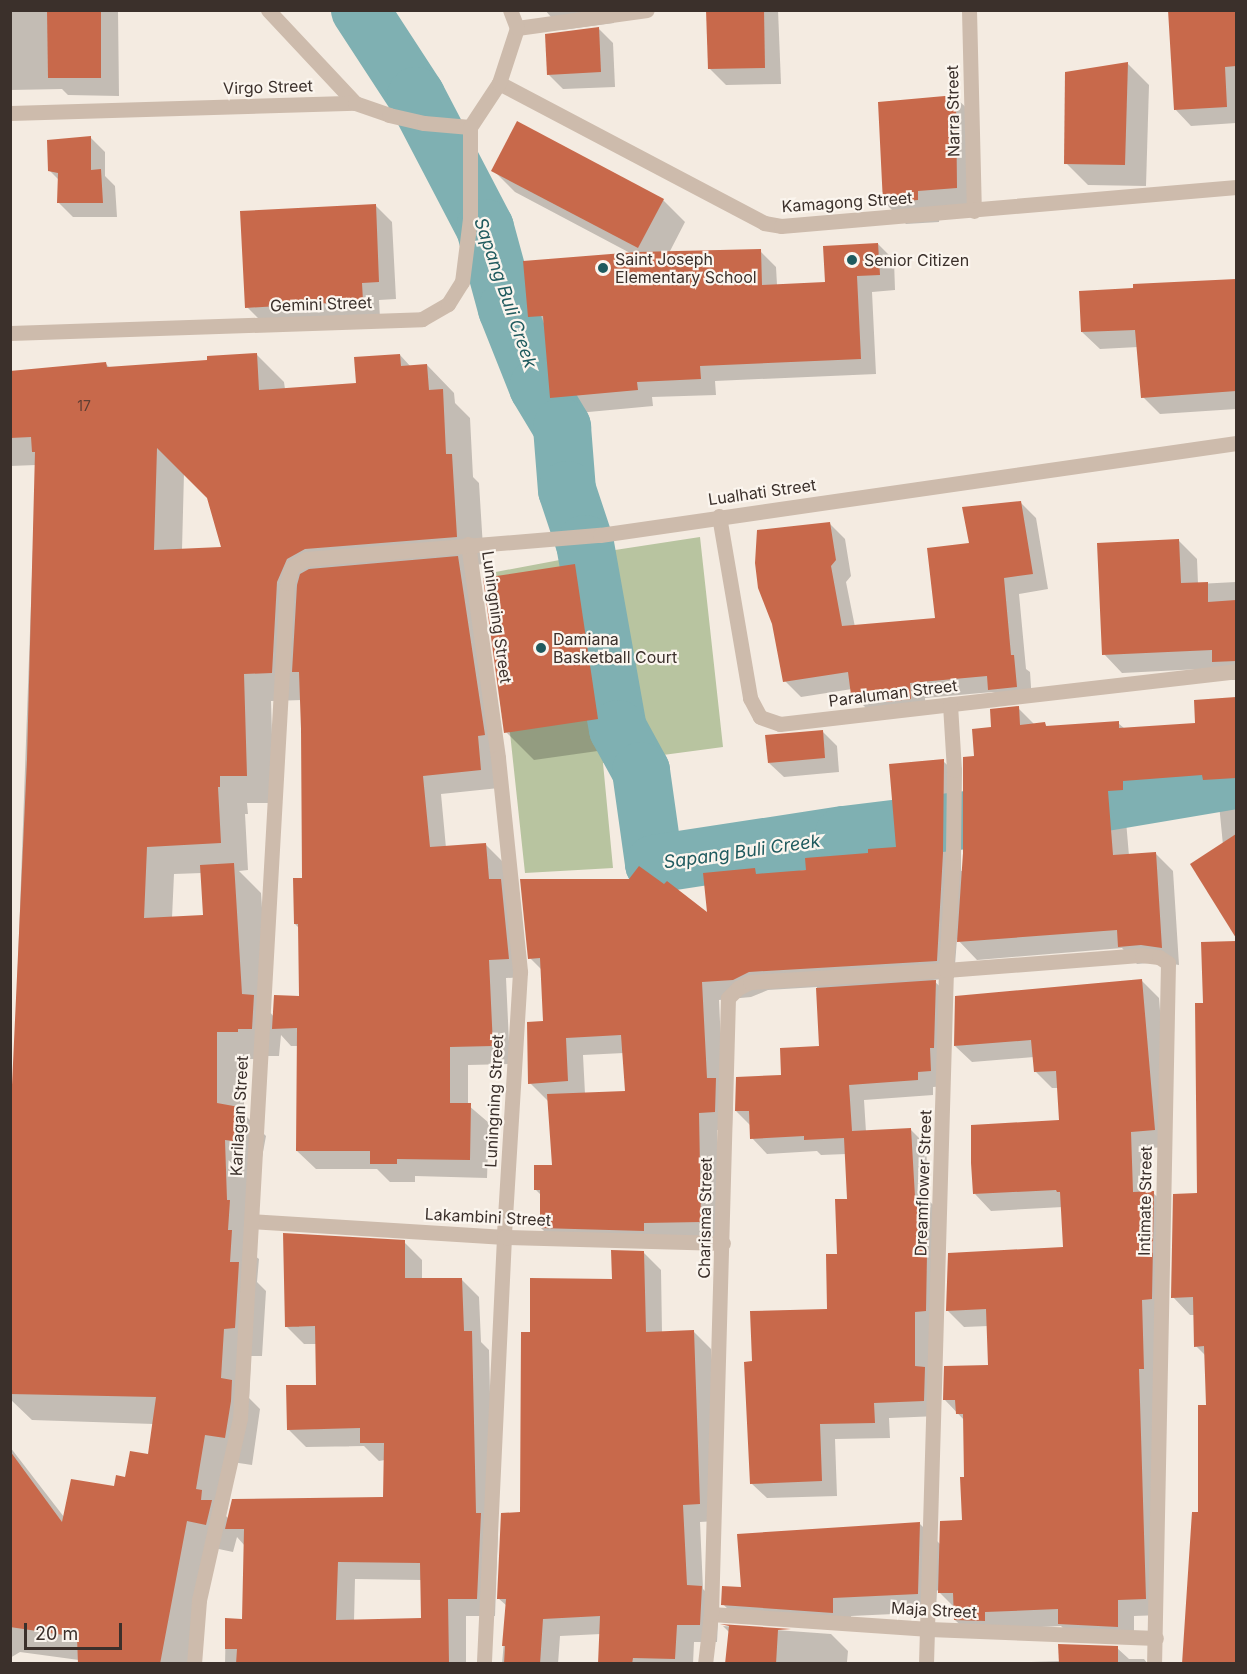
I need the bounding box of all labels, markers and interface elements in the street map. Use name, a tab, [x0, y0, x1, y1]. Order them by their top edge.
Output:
street label: Narra Street	[943, 65, 963, 157]
street label: Virgo Street	[223, 76, 313, 98]
street label: Kamagong Street	[781, 188, 913, 216]
water label: Sapang Buli Creek	[469, 215, 541, 371]
place label: Saint Joseph Elementary School	[615, 249, 757, 287]
place label: Senior Citizen	[864, 250, 969, 270]
marker: Senior Citizen	[845, 253, 859, 267]
marker: Saint Joseph Elementary School	[596, 261, 610, 275]
street label: Gemini Street	[270, 293, 372, 315]
house number: 17	[77, 398, 91, 414]
street label: Lualhati Street	[707, 475, 817, 509]
street label: Luningning Street	[478, 550, 516, 684]
place label: Damiana Basketball Court	[553, 629, 677, 667]
marker: Damiana Basketball Court	[534, 641, 548, 655]
street label: Paraluman Street	[827, 676, 959, 710]
water label: Sapang Buli Creek	[662, 830, 822, 874]
street label: Luningning Street	[481, 1034, 507, 1168]
street label: Karilagan Street	[226, 1055, 252, 1177]
street label: Dreamflower Street	[911, 1109, 935, 1257]
street label: Intimate Street	[1134, 1146, 1156, 1256]
street label: Charisma Street	[694, 1157, 716, 1279]
street label: Lakambini Street	[424, 1204, 552, 1230]
street label: Maja Street	[891, 1598, 977, 1622]
scale bar	[27, 1611, 124, 1649]
text: 20 m	[35, 1623, 78, 1644]

